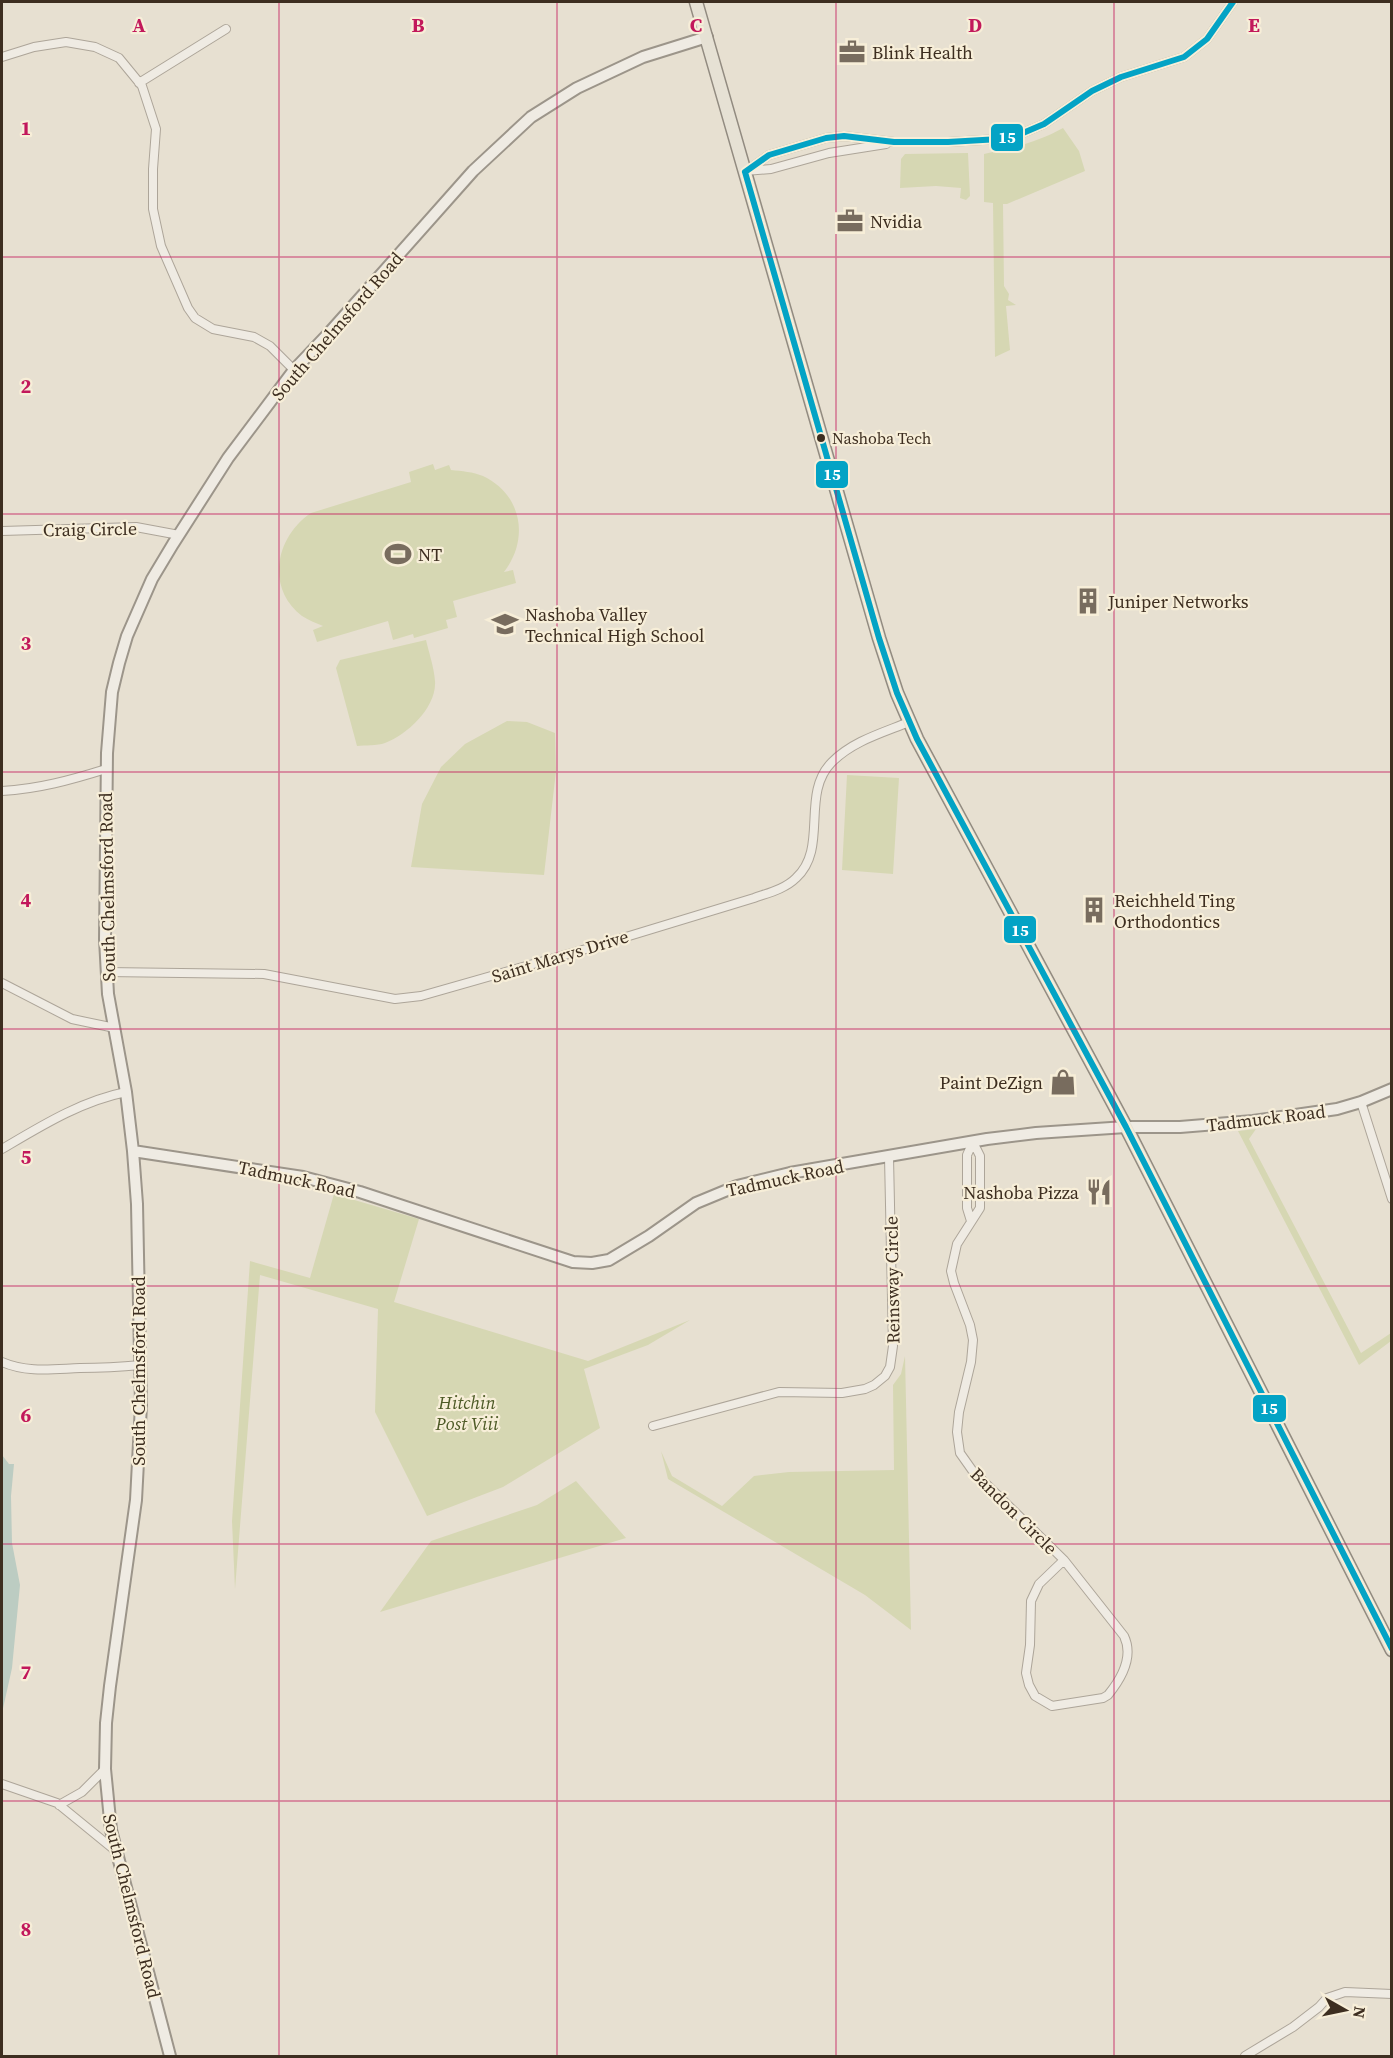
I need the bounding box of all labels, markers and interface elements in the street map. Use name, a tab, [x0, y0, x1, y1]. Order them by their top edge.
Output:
text: A	[132, 11, 146, 39]
text: B	[411, 11, 425, 39]
text: C	[690, 11, 702, 39]
text: D	[968, 11, 982, 39]
text: E	[1248, 11, 1260, 39]
office icon: Blink Health	[837, 37, 867, 67]
place label: Blink Health	[872, 40, 973, 65]
text: 1	[21, 114, 31, 142]
line badge: 15	[990, 123, 1024, 152]
text: 15	[998, 126, 1016, 148]
office icon: Nvidia	[835, 206, 865, 236]
place label: Nvidia	[870, 209, 923, 234]
street label: South Chelmsford Road	[265, 246, 409, 406]
text: 2	[21, 372, 32, 400]
place label: Nashoba Tech	[832, 427, 932, 449]
marker: Nashoba Tech	[815, 432, 827, 444]
line badge: 15	[815, 460, 849, 489]
text: 15	[823, 463, 841, 485]
street label: Craig Circle	[43, 516, 137, 542]
sports icon: NT	[383, 539, 413, 569]
place label: NT	[418, 542, 442, 567]
building icon: Juniper Networks	[1073, 586, 1103, 616]
place label: Juniper Networks	[1107, 589, 1249, 614]
place label: Nashoba Valley Technical High School	[525, 602, 704, 648]
school or university icon: Nashoba Valley Technical High School	[490, 609, 520, 639]
text: 3	[21, 629, 32, 657]
street label: South Chelmsford Road	[93, 792, 121, 982]
text: 4	[21, 886, 32, 914]
place label: Reichheld Ting Orthodontics	[1114, 888, 1235, 934]
building icon: Reichheld Ting Orthodontics	[1079, 895, 1109, 925]
line badge: 15	[1003, 915, 1037, 944]
text: 15	[1011, 919, 1029, 941]
street label: Saint Marys Drive	[489, 923, 631, 989]
shop icon: Paint DeZign	[1048, 1067, 1078, 1097]
place label: Paint DeZign	[940, 1070, 1043, 1095]
street label: Tadmuck Road	[1205, 1098, 1327, 1138]
text: 5	[21, 1143, 32, 1171]
street label: Tadmuck Road	[724, 1153, 846, 1203]
street label: Tadmuck Road	[236, 1154, 358, 1204]
restaurant icon: Nashoba Pizza	[1084, 1177, 1114, 1207]
place label: Nashoba Pizza	[963, 1180, 1080, 1205]
street label: Reinsway Circle	[878, 1216, 906, 1344]
street label: South Chelmsford Road	[126, 1276, 151, 1466]
park label: Hitchin Post Viii	[435, 1390, 499, 1436]
line badge: 15	[1252, 1394, 1287, 1423]
text: 15	[1260, 1397, 1278, 1419]
text: 6	[21, 1401, 32, 1429]
street label: Bandon Circle	[965, 1462, 1063, 1560]
text: 7	[21, 1658, 32, 1686]
street label: South Chelmsford Road	[97, 1811, 167, 2001]
text: 8	[21, 1915, 31, 1943]
north arrow	[1315, 1980, 1375, 2040]
text: N	[1348, 2005, 1372, 2020]

